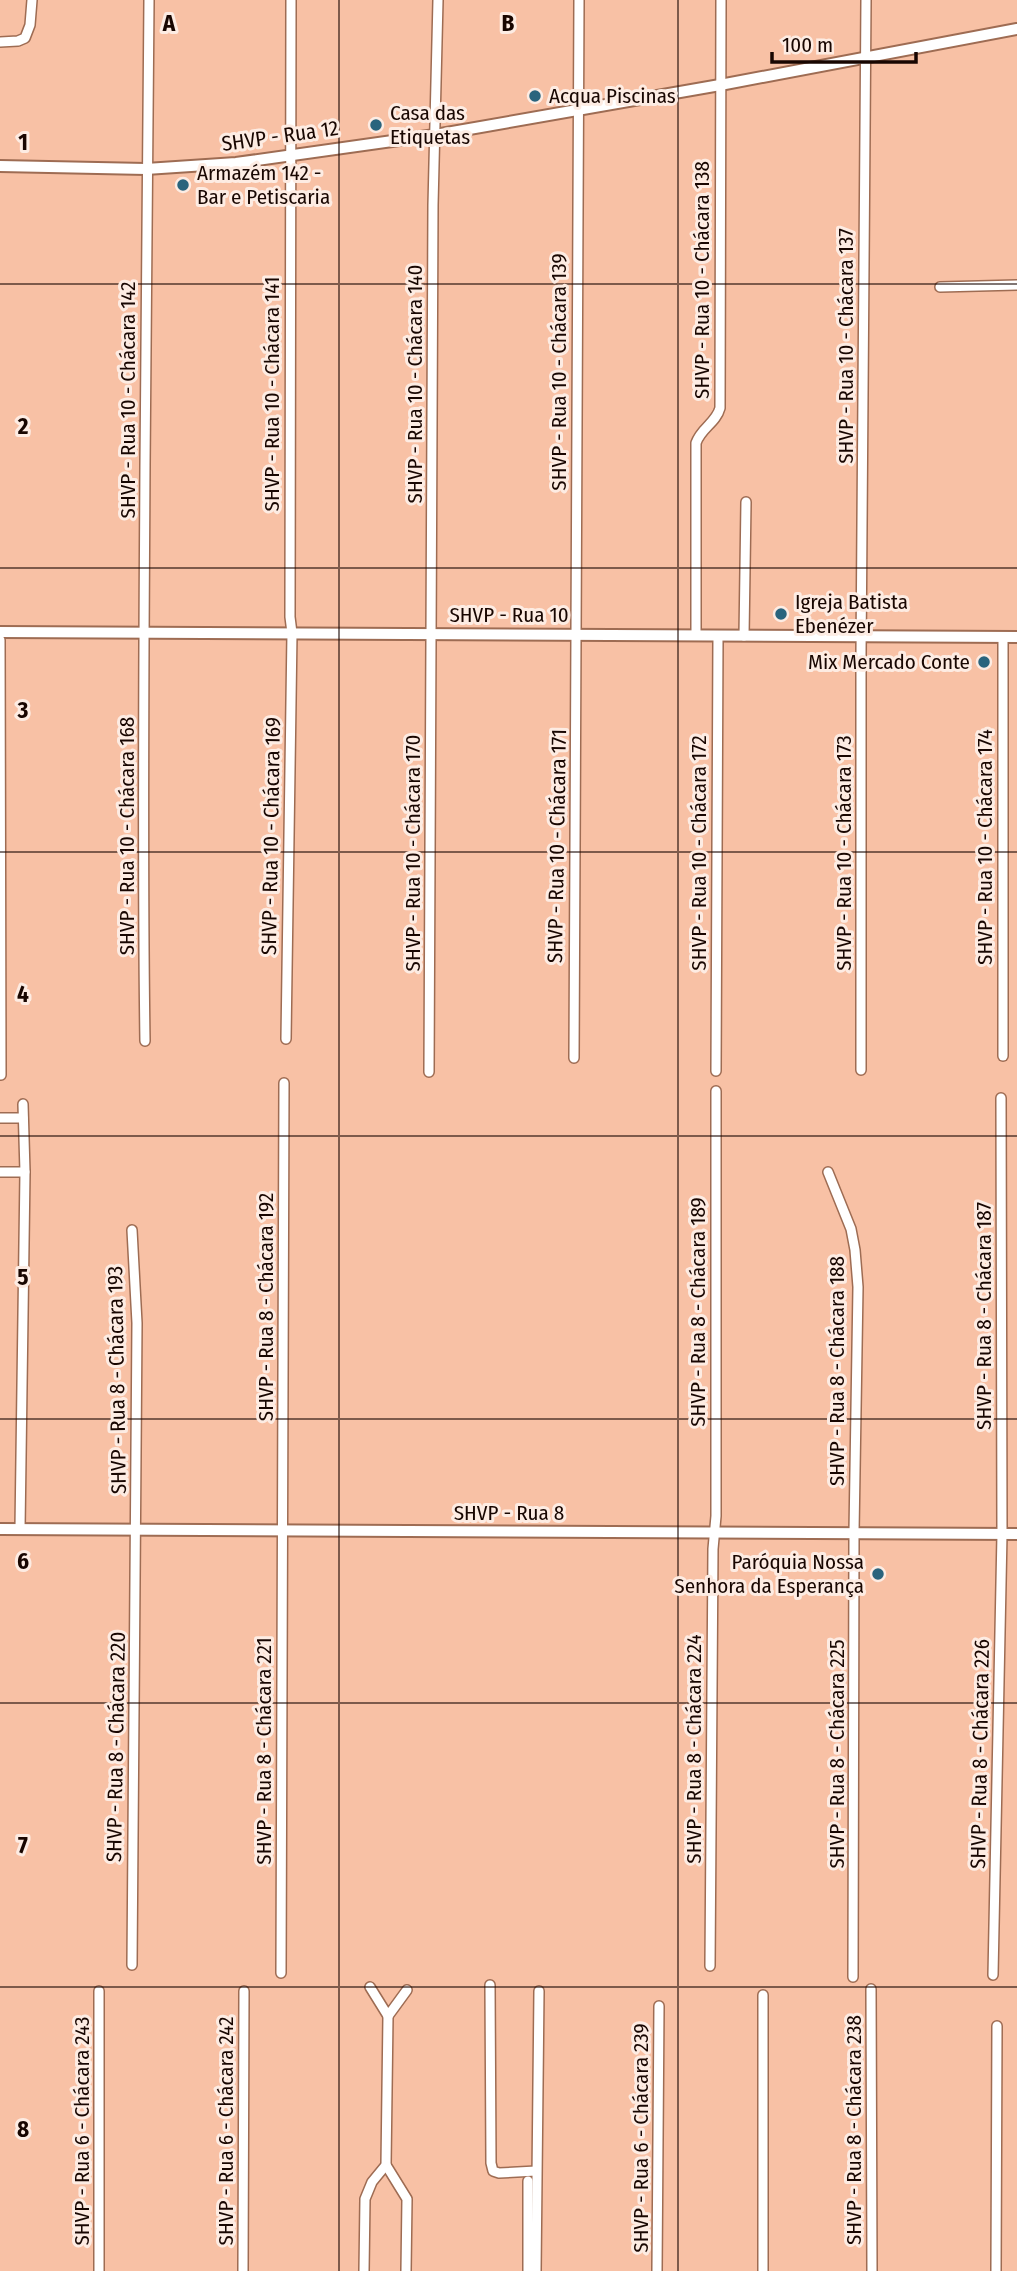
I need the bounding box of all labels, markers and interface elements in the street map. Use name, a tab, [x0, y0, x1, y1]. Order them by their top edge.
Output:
text: A	[162, 9, 176, 37]
text: B	[502, 9, 515, 37]
scale bar	[772, 21, 916, 65]
text: 100 m	[782, 32, 833, 58]
place label: Acqua Piscinas	[549, 83, 676, 109]
marker: Acqua Piscinas	[527, 88, 543, 104]
place label: Casa das Etiquetas	[390, 100, 470, 150]
street label: SHVP - Rua 12	[220, 115, 340, 157]
marker: Casa das Etiquetas	[368, 117, 384, 133]
text: 1	[18, 128, 28, 156]
place label: Armazém 142 - Bar e Petiscaria	[197, 160, 330, 210]
street label: SHVP - Rua 10 - Chácara 138	[689, 161, 715, 399]
marker: Armazém 142 - Bar e Petiscaria	[175, 177, 191, 193]
street label: SHVP - Rua 10 - Chácara 137	[833, 228, 859, 464]
street label: SHVP - Rua 10 - Chácara 139	[546, 253, 572, 491]
street label: SHVP - Rua 10 - Chácara 140	[402, 265, 428, 503]
street label: SHVP - Rua 10 - Chácara 141	[259, 276, 285, 512]
street label: SHVP - Rua 10 - Chácara 142	[115, 282, 141, 518]
text: 2	[17, 412, 29, 440]
place label: Igreja Batista Ebenézer	[795, 589, 908, 639]
street label: SHVP - Rua 10	[449, 602, 569, 628]
marker: Igreja Batista Ebenézer	[773, 606, 789, 622]
place label: Mix Mercado Conte	[808, 649, 970, 675]
marker: Mix Mercado Conte	[976, 654, 992, 670]
text: 3	[17, 696, 29, 724]
street label: SHVP - Rua 10 - Chácara 168	[114, 717, 140, 955]
street label: SHVP - Rua 10 - Chácara 169	[256, 717, 286, 955]
street label: SHVP - Rua 10 - Chácara 171	[542, 729, 572, 963]
street label: SHVP - Rua 10 - Chácara 174	[972, 729, 998, 965]
street label: SHVP - Rua 10 - Chácara 170	[400, 734, 426, 972]
street label: SHVP - Rua 10 - Chácara 172	[686, 735, 712, 971]
street label: SHVP - Rua 10 - Chácara 173	[831, 735, 857, 971]
text: 4	[17, 980, 29, 1008]
street label: SHVP - Rua 8 - Chácara 192	[253, 1193, 279, 1421]
street label: SHVP - Rua 8 - Chácara 189	[685, 1197, 711, 1427]
street label: SHVP - Rua 8 - Chácara 187	[971, 1202, 997, 1430]
street label: SHVP - Rua 8 - Chácara 188	[824, 1256, 850, 1486]
text: 5	[17, 1263, 29, 1291]
street label: SHVP - Rua 8 - Chácara 193	[102, 1266, 132, 1494]
street label: SHVP - Rua 8	[454, 1500, 564, 1526]
text: 6	[17, 1547, 29, 1575]
place label: Paróquia Nossa Senhora da Esperança	[674, 1549, 864, 1599]
marker: Paróquia Nossa Senhora da Esperança	[870, 1566, 886, 1582]
street label: SHVP - Rua 8 - Chácara 220	[101, 1632, 131, 1862]
street label: SHVP - Rua 8 - Chácara 224	[681, 1634, 707, 1864]
street label: SHVP - Rua 8 - Chácara 221	[251, 1637, 277, 1865]
street label: SHVP - Rua 8 - Chácara 225	[824, 1639, 850, 1869]
street label: SHVP - Rua 8 - Chácara 226	[965, 1639, 995, 1869]
text: 7	[18, 1831, 28, 1859]
street label: SHVP - Rua 8 - Chácara 238	[841, 2015, 867, 2245]
street label: SHVP - Rua 6 - Chácara 243	[69, 2016, 95, 2246]
street label: SHVP - Rua 6 - Chácara 242	[213, 2017, 239, 2245]
street label: SHVP - Rua 6 - Chácara 239	[628, 2023, 654, 2253]
text: 8	[17, 2115, 29, 2143]

